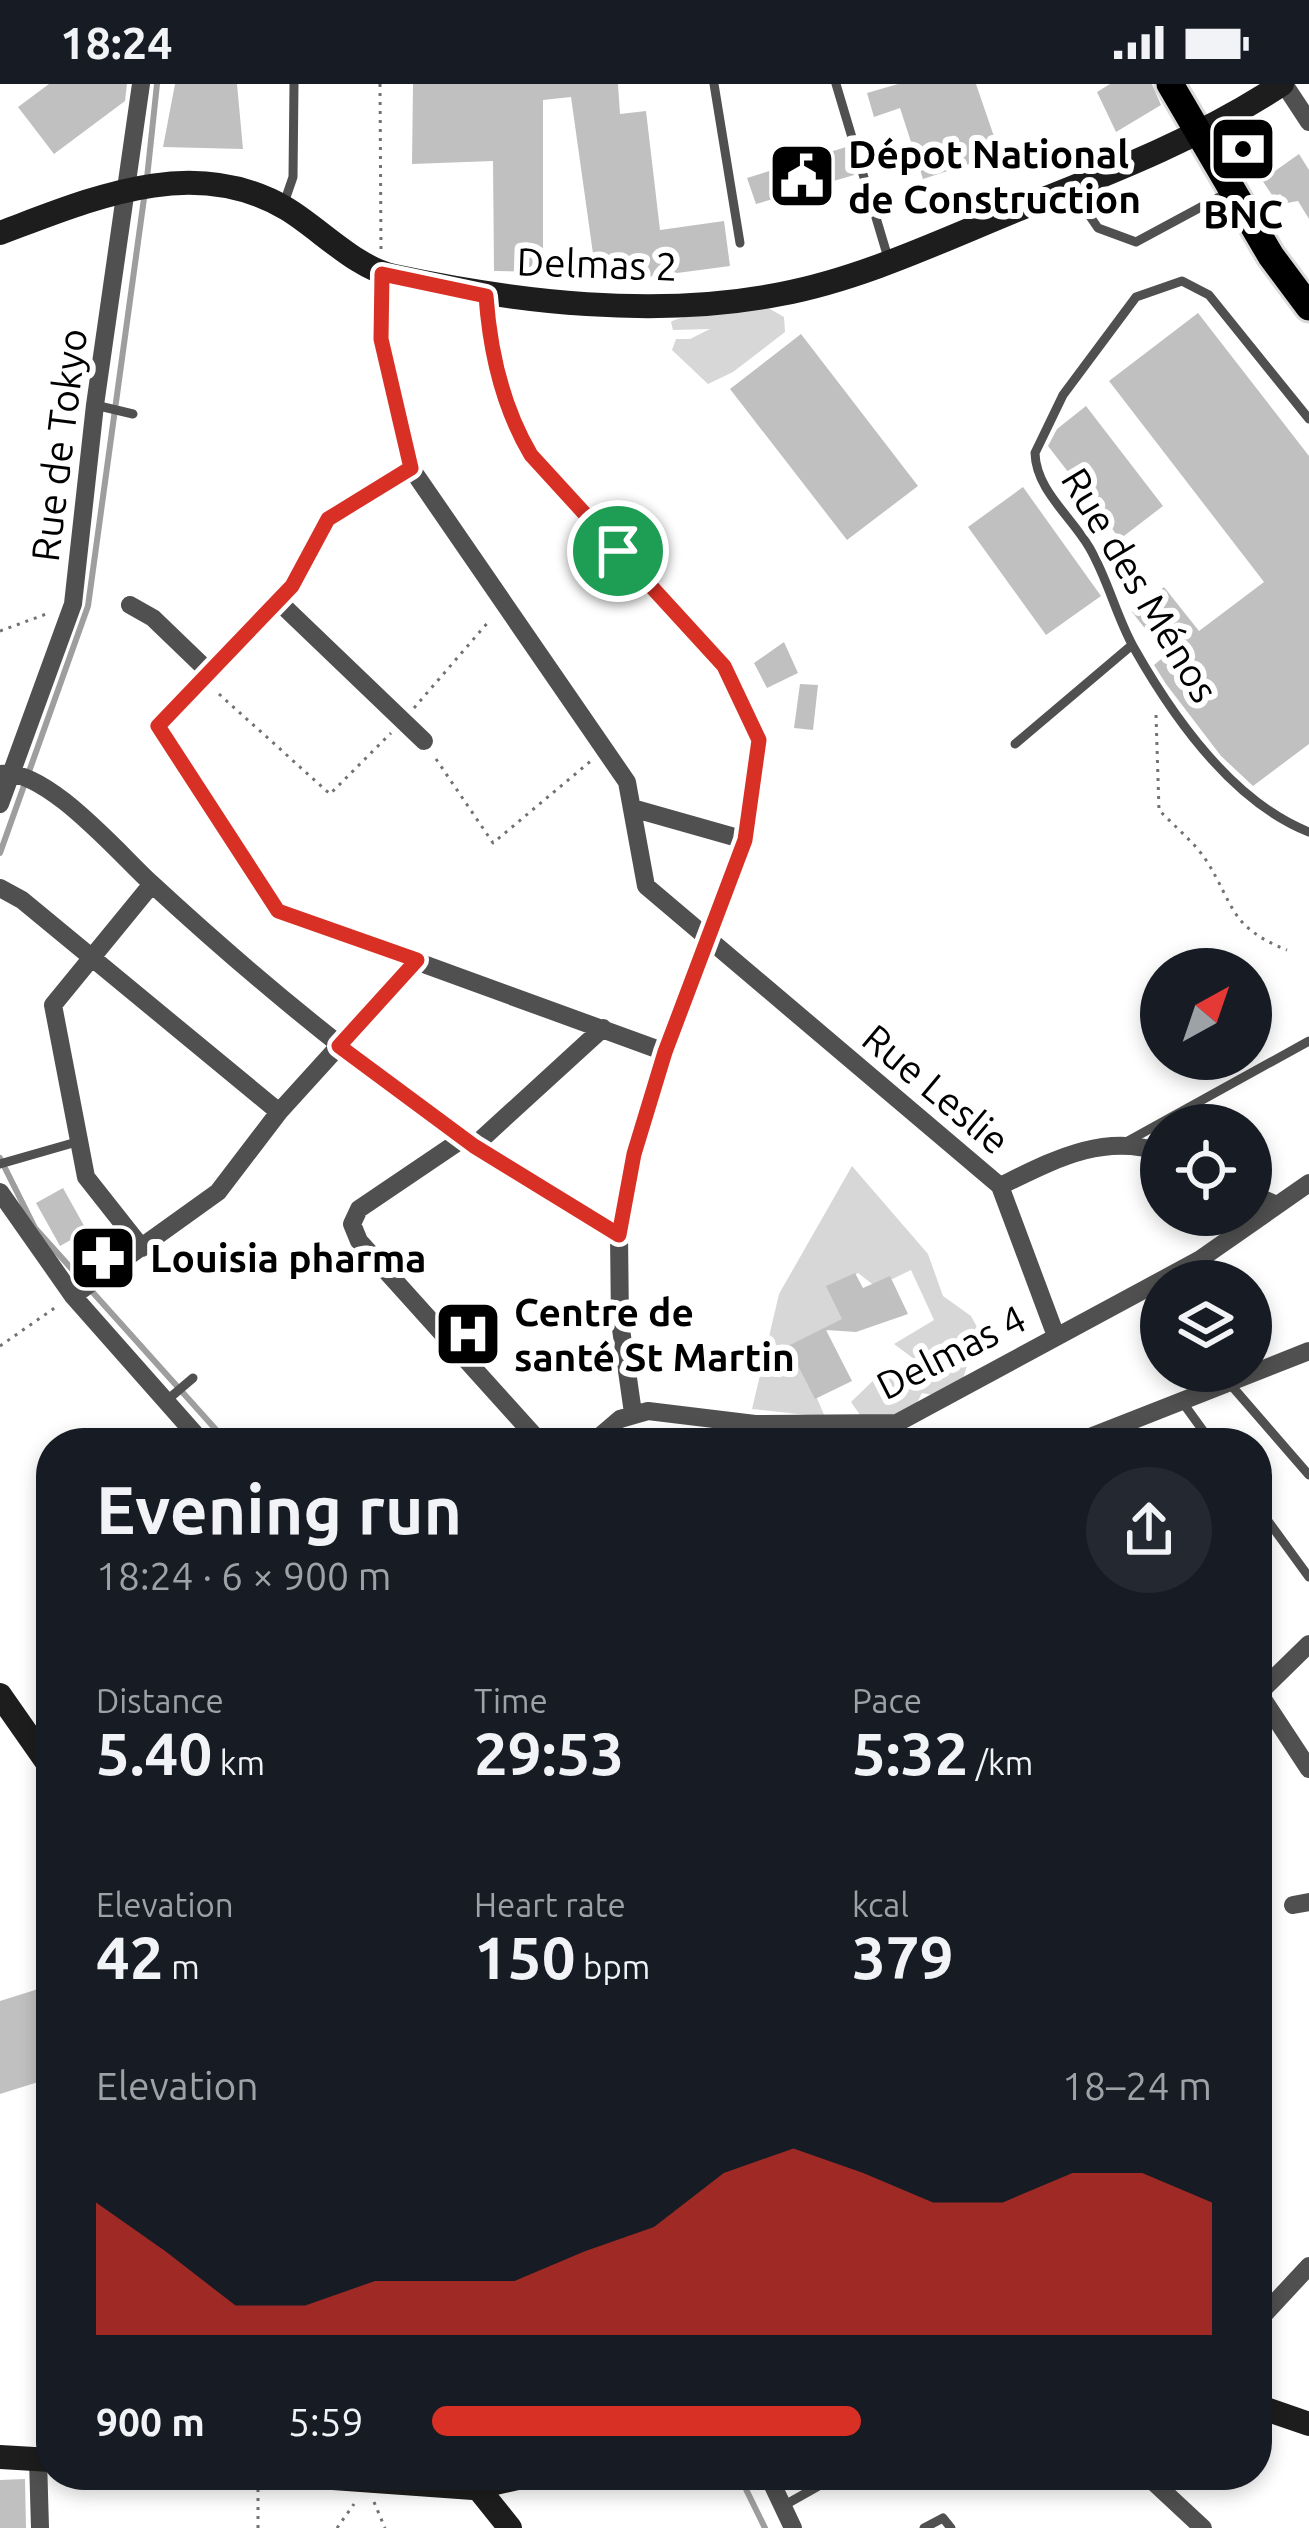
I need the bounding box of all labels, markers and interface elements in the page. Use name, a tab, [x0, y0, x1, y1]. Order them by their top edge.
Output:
text: 18:24	[60, 17, 173, 68]
bank icon: BNC	[1208, 114, 1278, 184]
place label: Dépot National de Construction	[848, 132, 1141, 220]
public building icon: Dépot National de Construction	[767, 141, 837, 211]
place label: BNC	[1203, 192, 1283, 235]
street label: Delmas 2	[516, 239, 678, 288]
street label: Rue de Tokyo	[23, 326, 94, 564]
street label: Rue des Ménos	[1054, 460, 1227, 709]
pin	[567, 500, 669, 602]
icon: arrive	[585, 518, 651, 584]
north arrow	[1140, 948, 1272, 1080]
map controls	[1140, 948, 1272, 1392]
street label: Rue Leslie	[855, 1015, 1018, 1162]
button: locate	[1140, 1104, 1272, 1236]
pharmacy icon: Louisia pharma	[68, 1223, 138, 1293]
place label: Louisia pharma	[150, 1236, 426, 1279]
button: layers	[1140, 1260, 1272, 1392]
place label: Centre de santé St Martin	[514, 1290, 795, 1378]
street label: Delmas 4	[869, 1296, 1032, 1407]
hospital icon: Centre de santé St Martin	[433, 1299, 503, 1369]
button: share	[1086, 1467, 1212, 1593]
text: Evening run	[96, 1472, 462, 1546]
text: 18:24 · 6 × 900 m	[96, 1554, 391, 1597]
text: Distance	[96, 1682, 224, 1719]
text: Time	[474, 1682, 548, 1719]
text: Pace	[852, 1682, 922, 1719]
text: 5.40	[96, 1719, 212, 1786]
text: 29:53	[474, 1719, 624, 1786]
text: 5:32	[852, 1719, 968, 1786]
text: km	[212, 1744, 265, 1781]
text: /km	[968, 1744, 1033, 1781]
text: Elevation	[96, 1886, 234, 1923]
text: Heart rate	[474, 1886, 626, 1923]
text: kcal	[852, 1886, 909, 1923]
text: 42	[96, 1923, 164, 1990]
text: 150	[474, 1923, 576, 1990]
text: 379	[852, 1923, 954, 1990]
text: m	[164, 1948, 200, 1985]
text: bpm	[576, 1948, 650, 1985]
text: Elevation	[96, 2064, 259, 2107]
text: 18–24 m	[1062, 2064, 1212, 2107]
text: 900 m	[96, 2400, 205, 2443]
text: 5:59	[288, 2400, 364, 2443]

